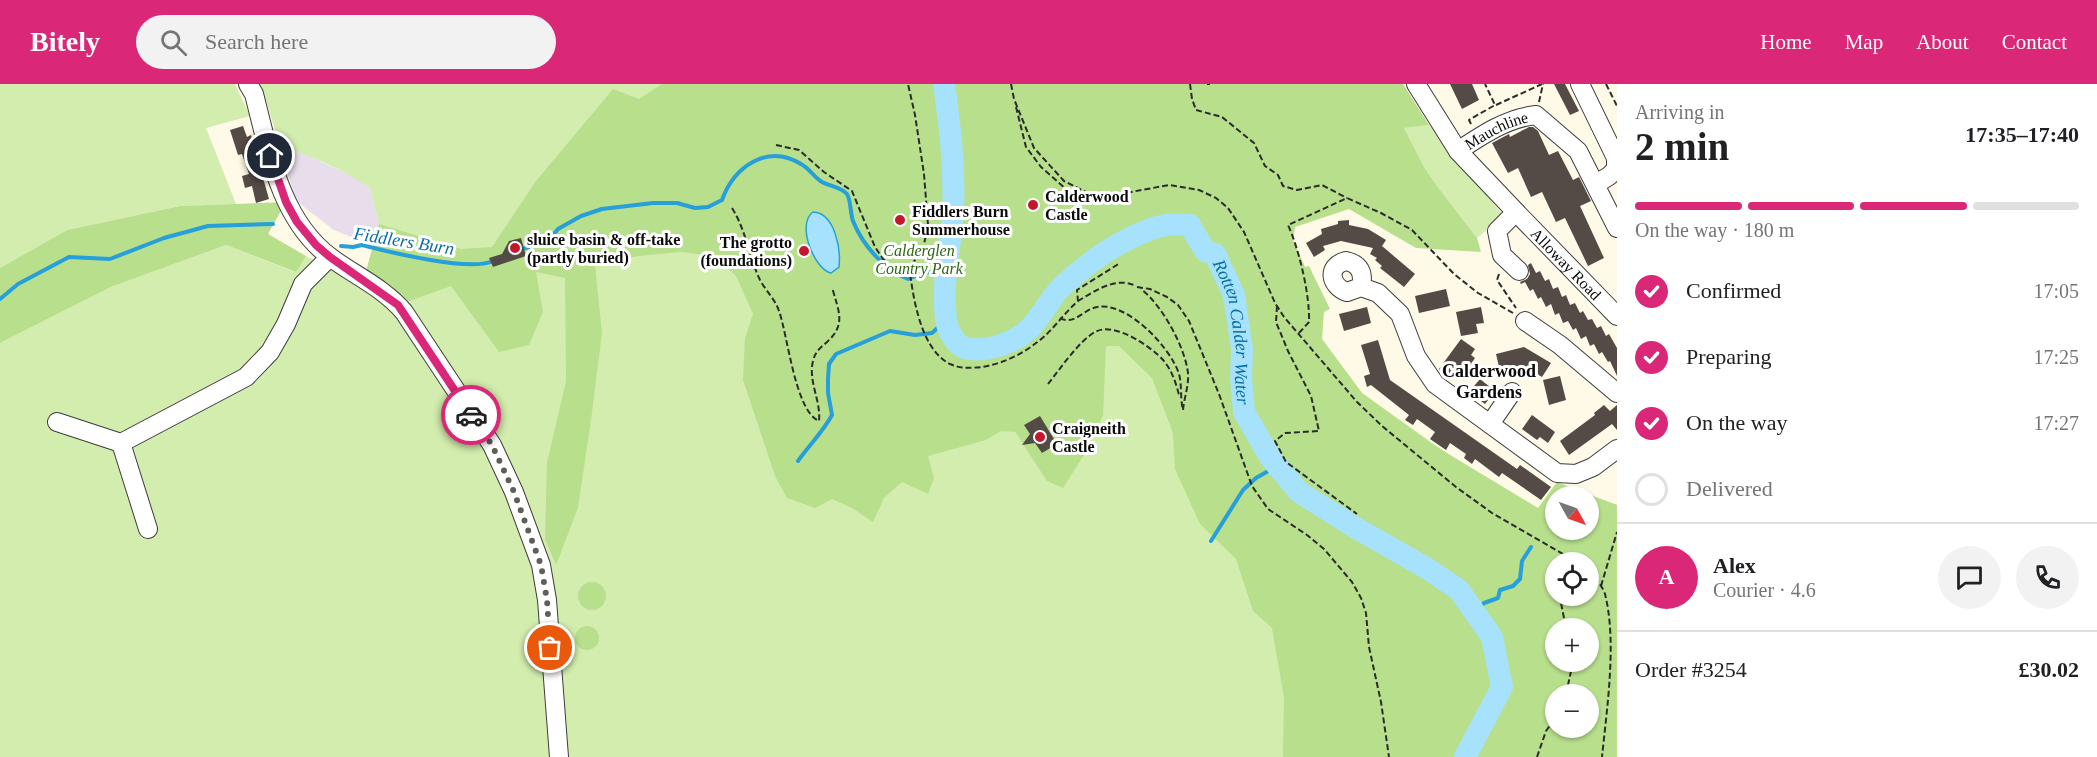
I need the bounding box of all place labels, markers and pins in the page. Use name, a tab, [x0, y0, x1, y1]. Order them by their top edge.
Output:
pin	[244, 130, 295, 181]
place label: Calderwood Castle	[1045, 188, 1129, 223]
marker: Calderwood Castle	[1026, 198, 1040, 212]
place label: Fiddlers Burn Summerhouse	[912, 203, 1010, 238]
marker: Fiddlers Burn Summerhouse	[893, 213, 907, 227]
place label: sluice basin & off-take (partly buried)	[527, 231, 680, 267]
place label: The grotto (foundations)	[700, 234, 792, 270]
marker: sluice basin & off-take (partly buried)	[508, 241, 522, 255]
marker: The grotto (foundations)	[797, 244, 811, 258]
place label: Craigneith Castle	[1052, 420, 1126, 455]
marker: Craigneith Castle	[1033, 430, 1047, 444]
pin	[524, 622, 575, 673]

